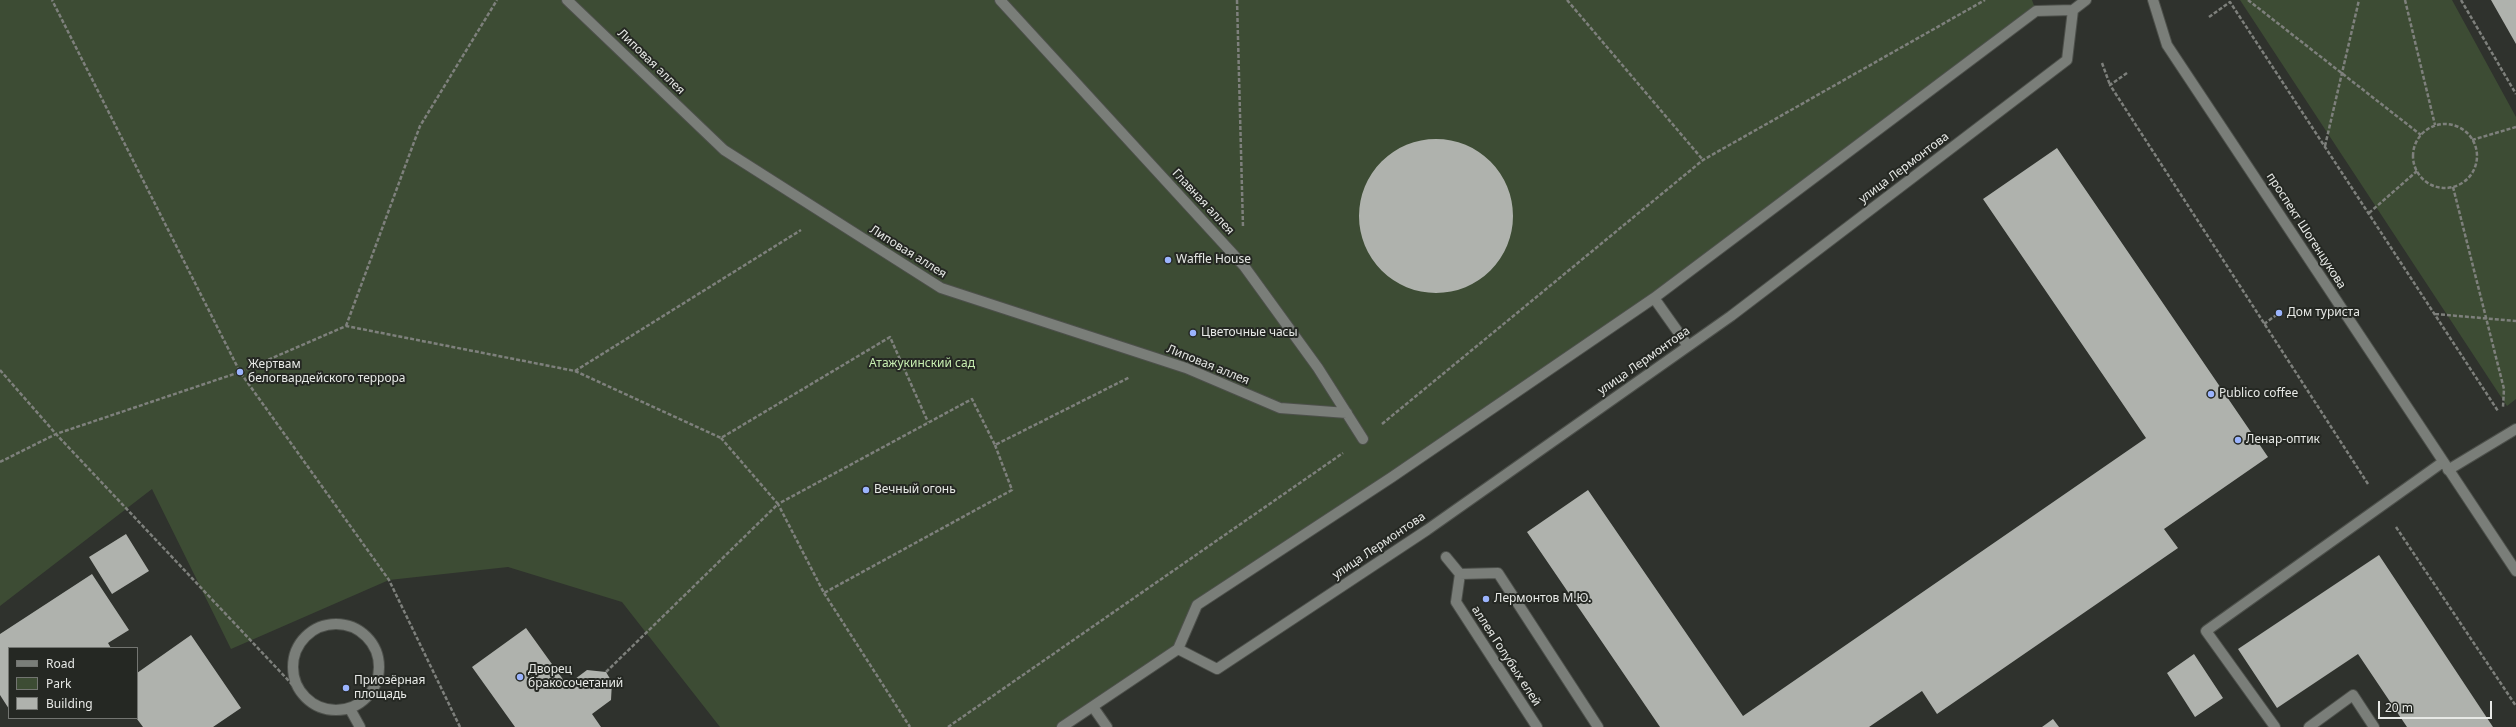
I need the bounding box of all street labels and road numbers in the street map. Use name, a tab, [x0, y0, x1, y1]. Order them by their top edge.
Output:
street label: Липовая аллея	[614, 26, 688, 98]
street label: улица Лермонтова	[1856, 129, 1952, 207]
street label: Главная аллея	[1169, 166, 1237, 238]
street label: проспект Шогенцукова	[2263, 170, 2349, 292]
street label: Липовая аллея	[867, 223, 949, 281]
street label: улица Лермонтова	[1595, 324, 1693, 398]
street label: Липовая аллея	[1165, 342, 1251, 388]
street label: улица Лермонтова	[1330, 510, 1428, 582]
street label: аллея Голубых елей	[1468, 603, 1544, 709]

